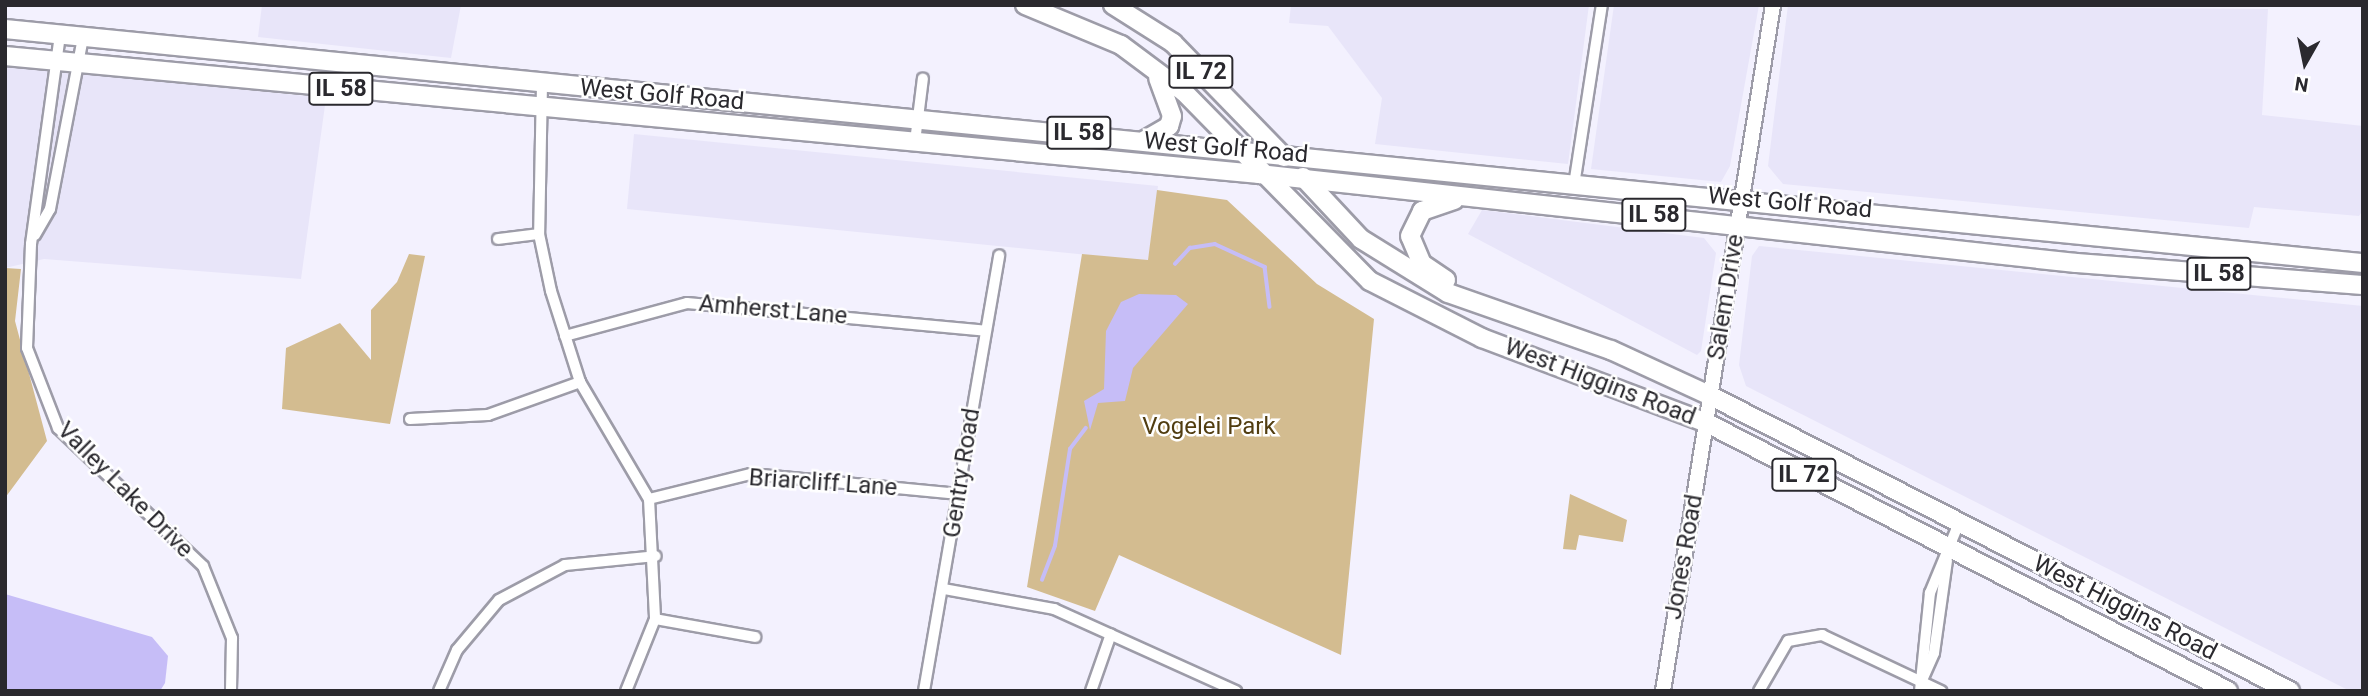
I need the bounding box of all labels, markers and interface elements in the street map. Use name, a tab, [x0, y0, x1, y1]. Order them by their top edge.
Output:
north arrow	[2270, 28, 2340, 98]
road number: IL 72	[1168, 53, 1234, 92]
road number: IL 58	[308, 69, 374, 108]
text: N	[2293, 72, 2310, 97]
street label: West Golf Road	[579, 73, 745, 117]
road number: IL 58	[1046, 114, 1112, 152]
street label: West Golf Road	[1143, 126, 1309, 170]
street label: West Golf Road	[1707, 181, 1873, 225]
road number: IL 58	[1621, 196, 1687, 234]
street label: Salem Drive	[1702, 232, 1750, 362]
road number: IL 58	[2186, 255, 2252, 294]
street label: Amherst Lane	[698, 289, 848, 331]
street label: West Higgins Road	[1500, 332, 1700, 432]
street label: Gentry Road	[938, 406, 986, 540]
park label: Vogelei Park	[1142, 413, 1276, 441]
street label: Valley Lake Drive	[51, 416, 199, 564]
road number: IL 72	[1771, 456, 1837, 495]
street label: Briarcliff Lane	[748, 463, 898, 503]
street label: Jones Road	[1659, 492, 1709, 622]
street label: West Higgins Road	[2028, 549, 2222, 667]

